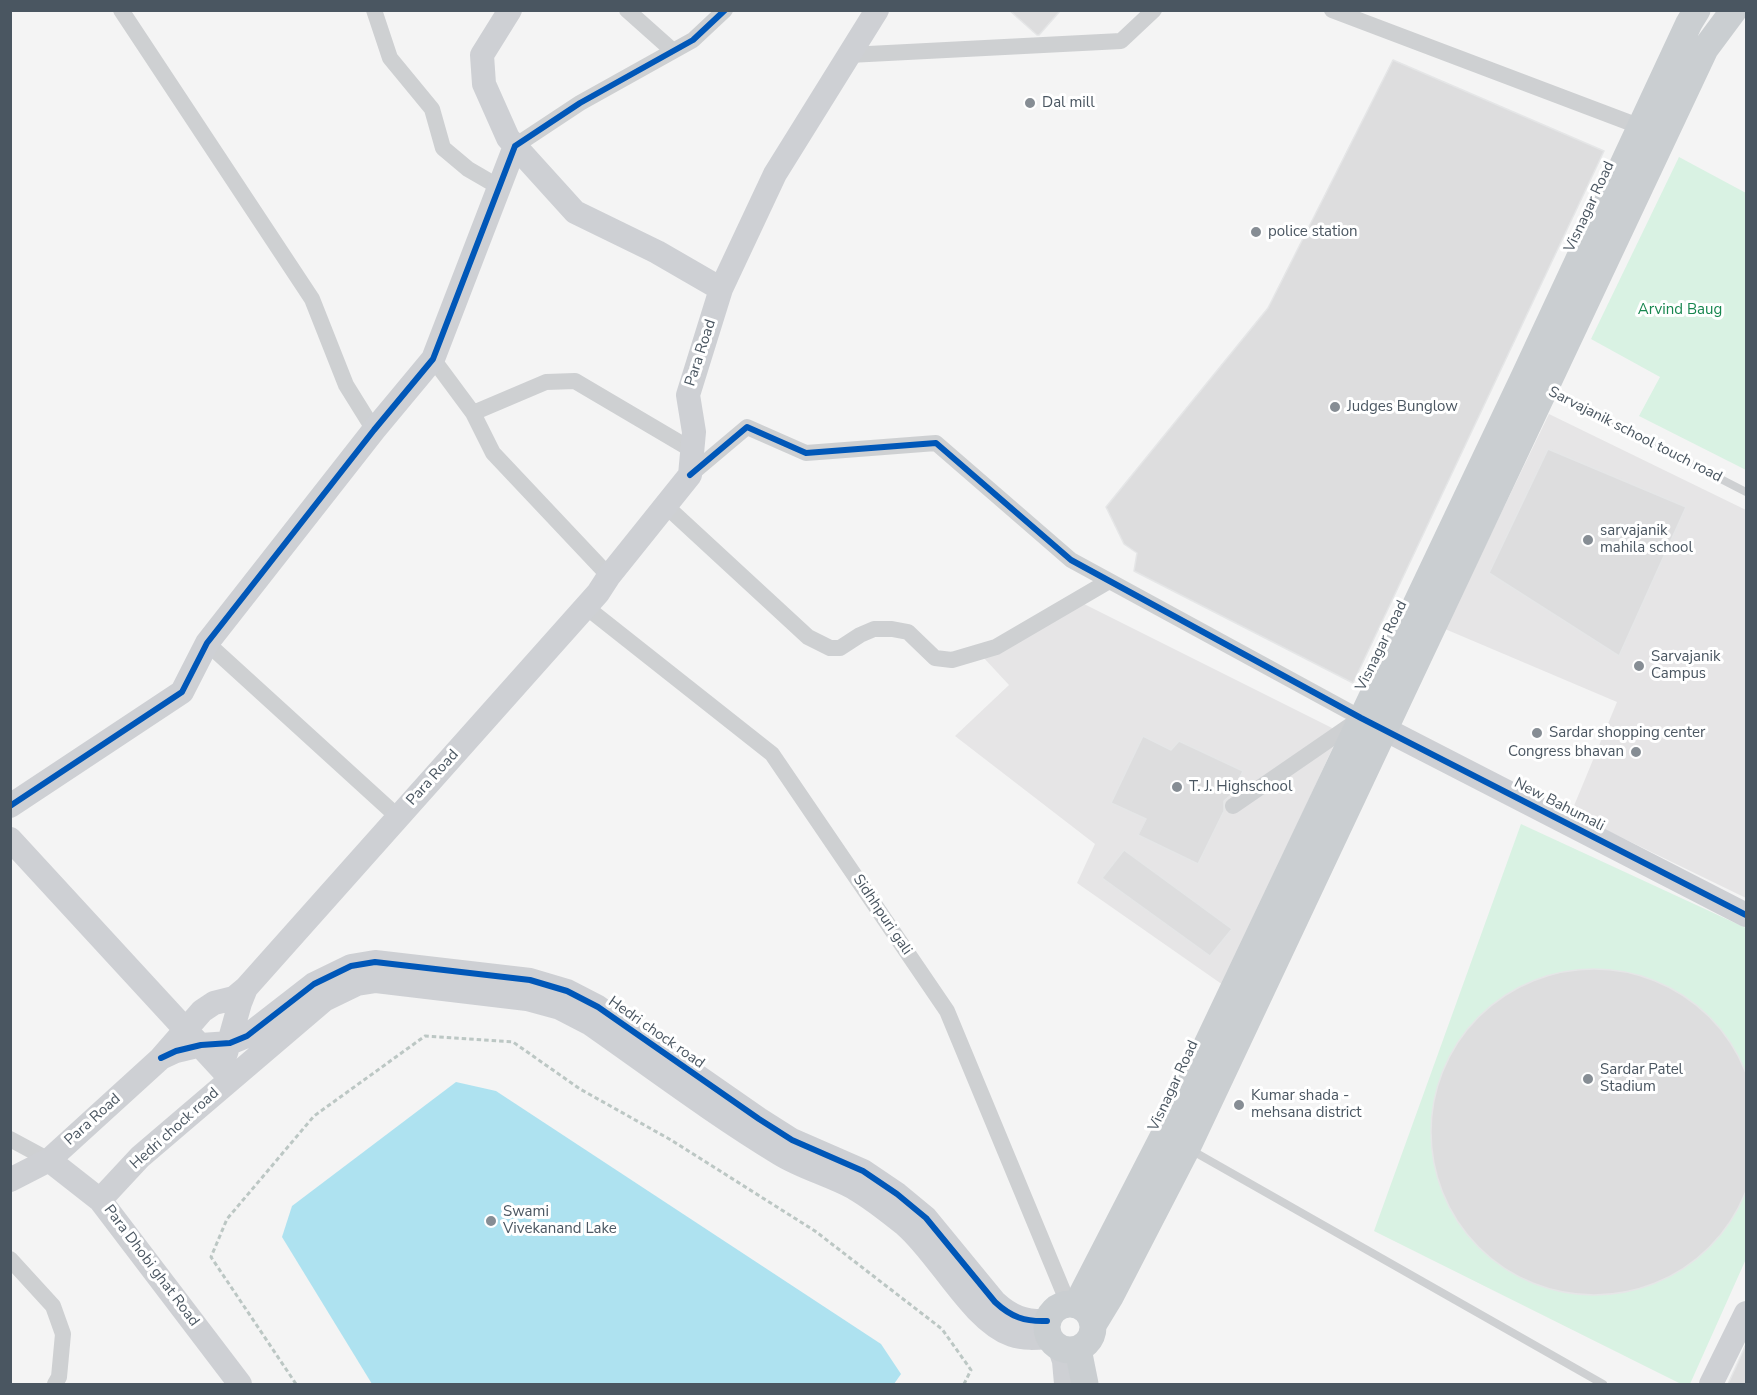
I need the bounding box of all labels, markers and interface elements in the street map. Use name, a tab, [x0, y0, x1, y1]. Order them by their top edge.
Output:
place label: Dal mill	[1042, 94, 1095, 112]
marker: Dal mill	[1023, 96, 1037, 110]
street label: Visnagar Road	[1561, 159, 1619, 255]
place label: police station	[1268, 223, 1358, 241]
marker: police station	[1249, 225, 1263, 239]
park label: Arvind Baug	[1638, 301, 1722, 319]
street label: Para Road	[682, 317, 720, 389]
street label: Sarvajanik school touch road	[1545, 383, 1725, 487]
place label: Judges Bunglow	[1347, 398, 1458, 416]
marker: Judges Bunglow	[1328, 400, 1342, 414]
place label: sarvajanik mahila school	[1600, 522, 1693, 557]
marker: sarvajanik mahila school	[1581, 533, 1595, 547]
street label: Visnagar Road	[1352, 598, 1412, 694]
place label: Sarvajanik Campus	[1651, 648, 1721, 683]
marker: Sarvajanik Campus	[1632, 659, 1646, 673]
place label: Sardar shopping center	[1549, 724, 1705, 742]
marker: Sardar shopping center	[1530, 726, 1544, 740]
place label: Congress bhavan	[1508, 743, 1624, 761]
marker: Congress bhavan	[1629, 745, 1643, 759]
street label: Para Road	[403, 746, 463, 810]
street label: New Bahumali	[1511, 774, 1607, 836]
place label: T. J. Highschool	[1189, 778, 1292, 796]
marker: T. J. Highschool	[1170, 780, 1184, 794]
street label: Sidhhpuri gali	[849, 871, 915, 959]
street label: Hedri chock road	[604, 993, 708, 1073]
street label: Visnagar Road	[1145, 1038, 1203, 1134]
place label: Sardar Patel Stadium	[1600, 1061, 1683, 1096]
marker: Sardar Patel Stadium	[1581, 1072, 1595, 1086]
street label: Hedri chock road	[127, 1084, 223, 1174]
place label: Kumar shada - mehsana district	[1251, 1087, 1361, 1122]
street label: Para Road	[61, 1090, 125, 1150]
marker: Kumar shada - mehsana district	[1232, 1098, 1246, 1112]
street label: Para Dhobi ghat Road	[99, 1202, 203, 1330]
place label: Swami Vivekanand Lake	[503, 1203, 617, 1238]
marker: Swami Vivekanand Lake	[484, 1214, 498, 1228]

